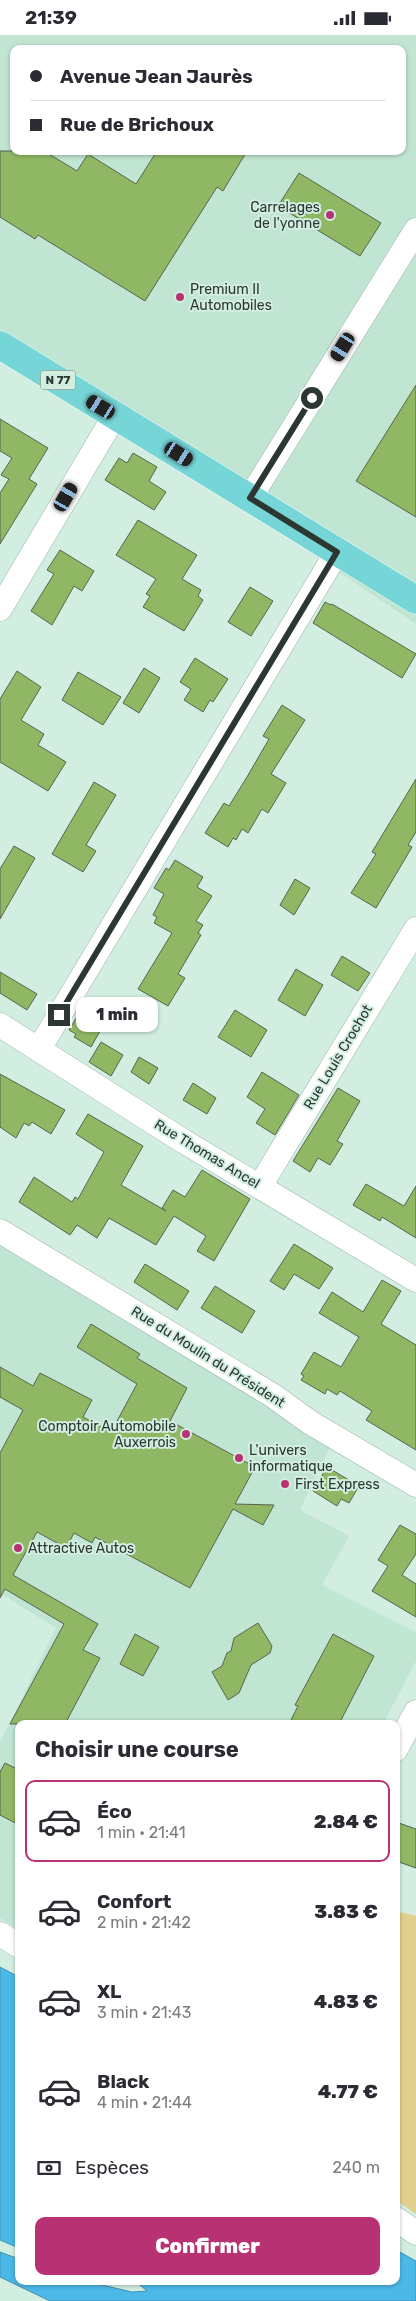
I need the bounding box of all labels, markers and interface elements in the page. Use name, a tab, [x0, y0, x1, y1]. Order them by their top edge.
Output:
text: 21:39	[25, 6, 77, 29]
text: Avenue Jean Jaurès	[60, 65, 253, 88]
text: Rue de Brichoux	[60, 113, 214, 136]
place label: Carrelages de l'yonne	[250, 199, 320, 232]
marker: Carrelages de l'yonne	[324, 209, 336, 221]
place label: Premium II Automobiles	[190, 281, 272, 314]
marker: Premium II Automobiles	[174, 291, 186, 303]
car	[328, 330, 357, 364]
road number: N 77	[40, 371, 76, 389]
route start	[301, 387, 323, 409]
car	[84, 393, 117, 421]
car	[162, 440, 195, 468]
car	[52, 480, 79, 514]
callout: 1 min	[76, 997, 159, 1033]
street label: Rue Louis Crochot	[300, 1001, 376, 1112]
route end	[48, 1004, 70, 1026]
text: 1 min	[96, 1005, 138, 1024]
street label: Rue Thomas Ancel	[151, 1116, 263, 1192]
street label: Rue du Moulin du Président	[128, 1303, 288, 1412]
place label: Comptoir Automobile Auxerrois	[38, 1418, 176, 1451]
marker: Comptoir Automobile Auxerrois	[180, 1428, 192, 1440]
place label: L'univers informatique	[249, 1442, 333, 1475]
marker: L'univers informatique	[233, 1452, 245, 1464]
place label: First Express	[295, 1476, 380, 1493]
marker: First Express	[279, 1478, 291, 1490]
place label: Attractive Autos	[28, 1540, 134, 1557]
marker: Attractive Autos	[12, 1542, 24, 1554]
text: Choisir une course	[35, 1736, 239, 1763]
icon: car	[37, 1799, 82, 1844]
text: Éco	[97, 1800, 132, 1823]
text: 2.84 €	[314, 1810, 378, 1833]
text: 1 min · 21:41	[97, 1823, 185, 1842]
icon: car	[37, 1889, 82, 1934]
text: Confort	[97, 1890, 171, 1913]
text: 3.83 €	[314, 1900, 378, 1923]
text: 2 min · 21:42	[97, 1913, 191, 1932]
icon: car	[37, 1979, 82, 2024]
text: XL	[97, 1980, 121, 2003]
text: 4.83 €	[314, 1990, 378, 2013]
text: 3 min · 21:43	[97, 2003, 191, 2022]
icon: car	[37, 2069, 82, 2114]
text: Black	[97, 2070, 149, 2093]
text: 4.77 €	[318, 2080, 378, 2103]
text: 4 min · 21:44	[97, 2093, 192, 2112]
icon: cash	[35, 2154, 63, 2182]
text: Espèces	[75, 2156, 149, 2179]
text: 240 m	[333, 2158, 380, 2177]
button: Confirmer	[35, 2217, 380, 2275]

